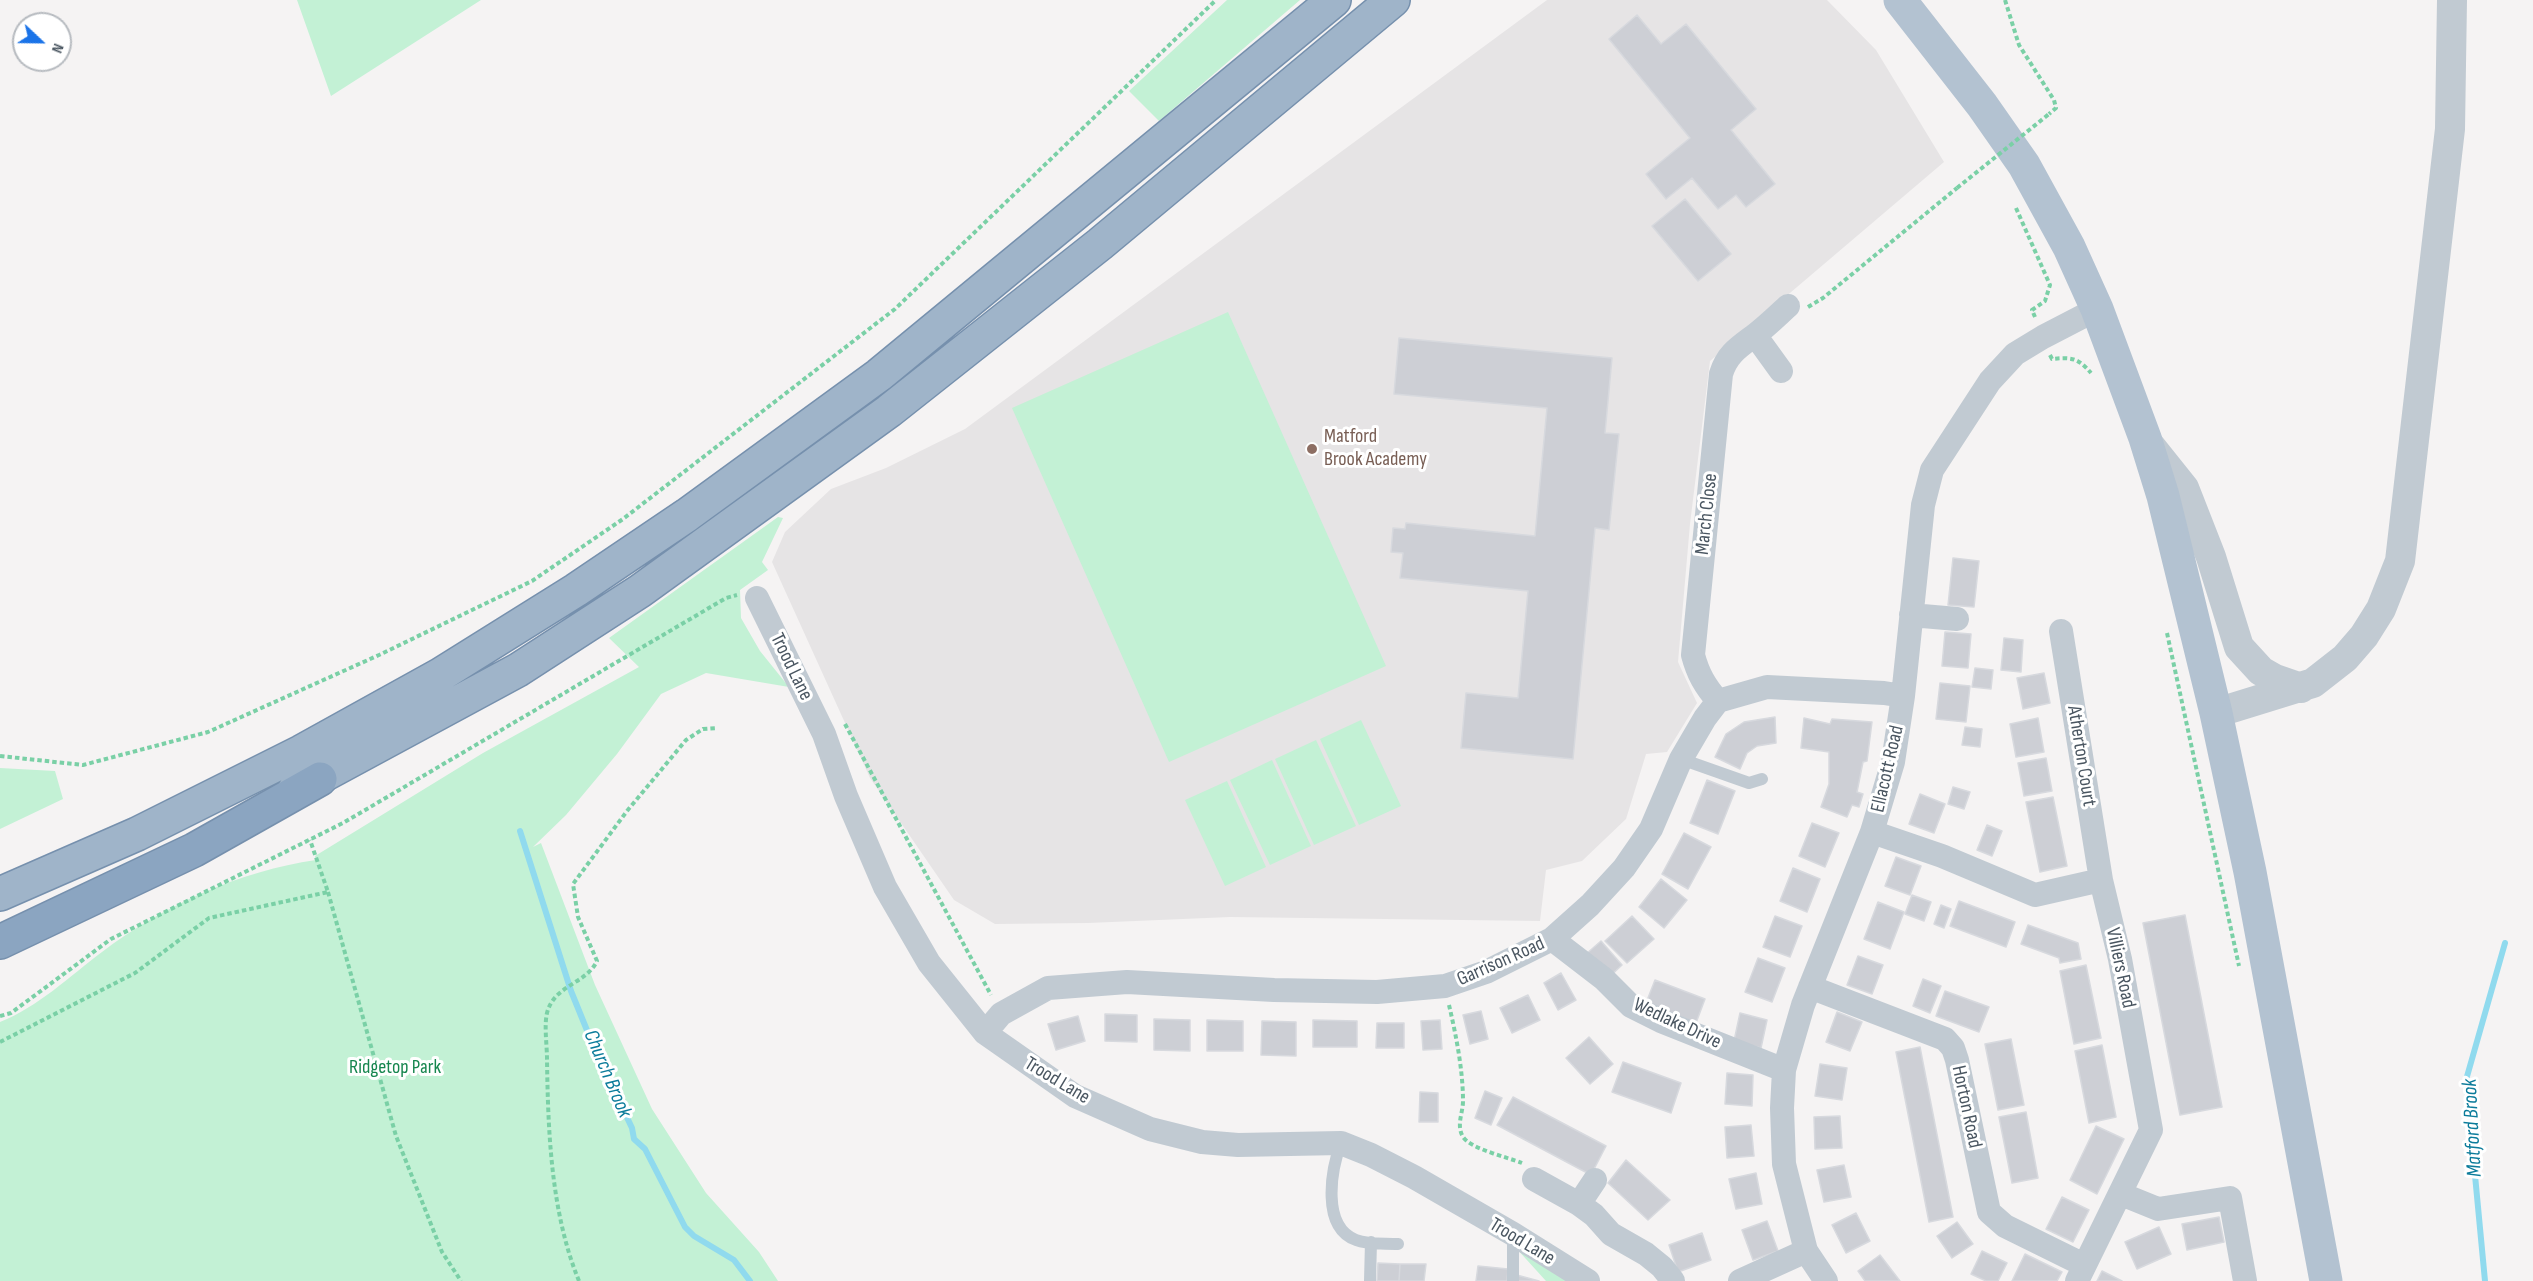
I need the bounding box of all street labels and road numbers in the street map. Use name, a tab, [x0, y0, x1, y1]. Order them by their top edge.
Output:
street label: March Close	[1691, 472, 1723, 556]
street label: Trood Lane	[764, 629, 818, 705]
street label: Atherton Court	[2061, 704, 2101, 808]
street label: Ellacott Road	[1866, 723, 1910, 815]
street label: Villiers Road	[2100, 926, 2140, 1010]
street label: Garrison Road	[1453, 932, 1549, 992]
street label: Wedlake Drive	[1629, 993, 1725, 1055]
street label: Trood Lane	[1020, 1052, 1094, 1110]
street label: Horton Road	[1946, 1064, 1986, 1150]
street label: Trood Lane	[1485, 1213, 1559, 1271]

